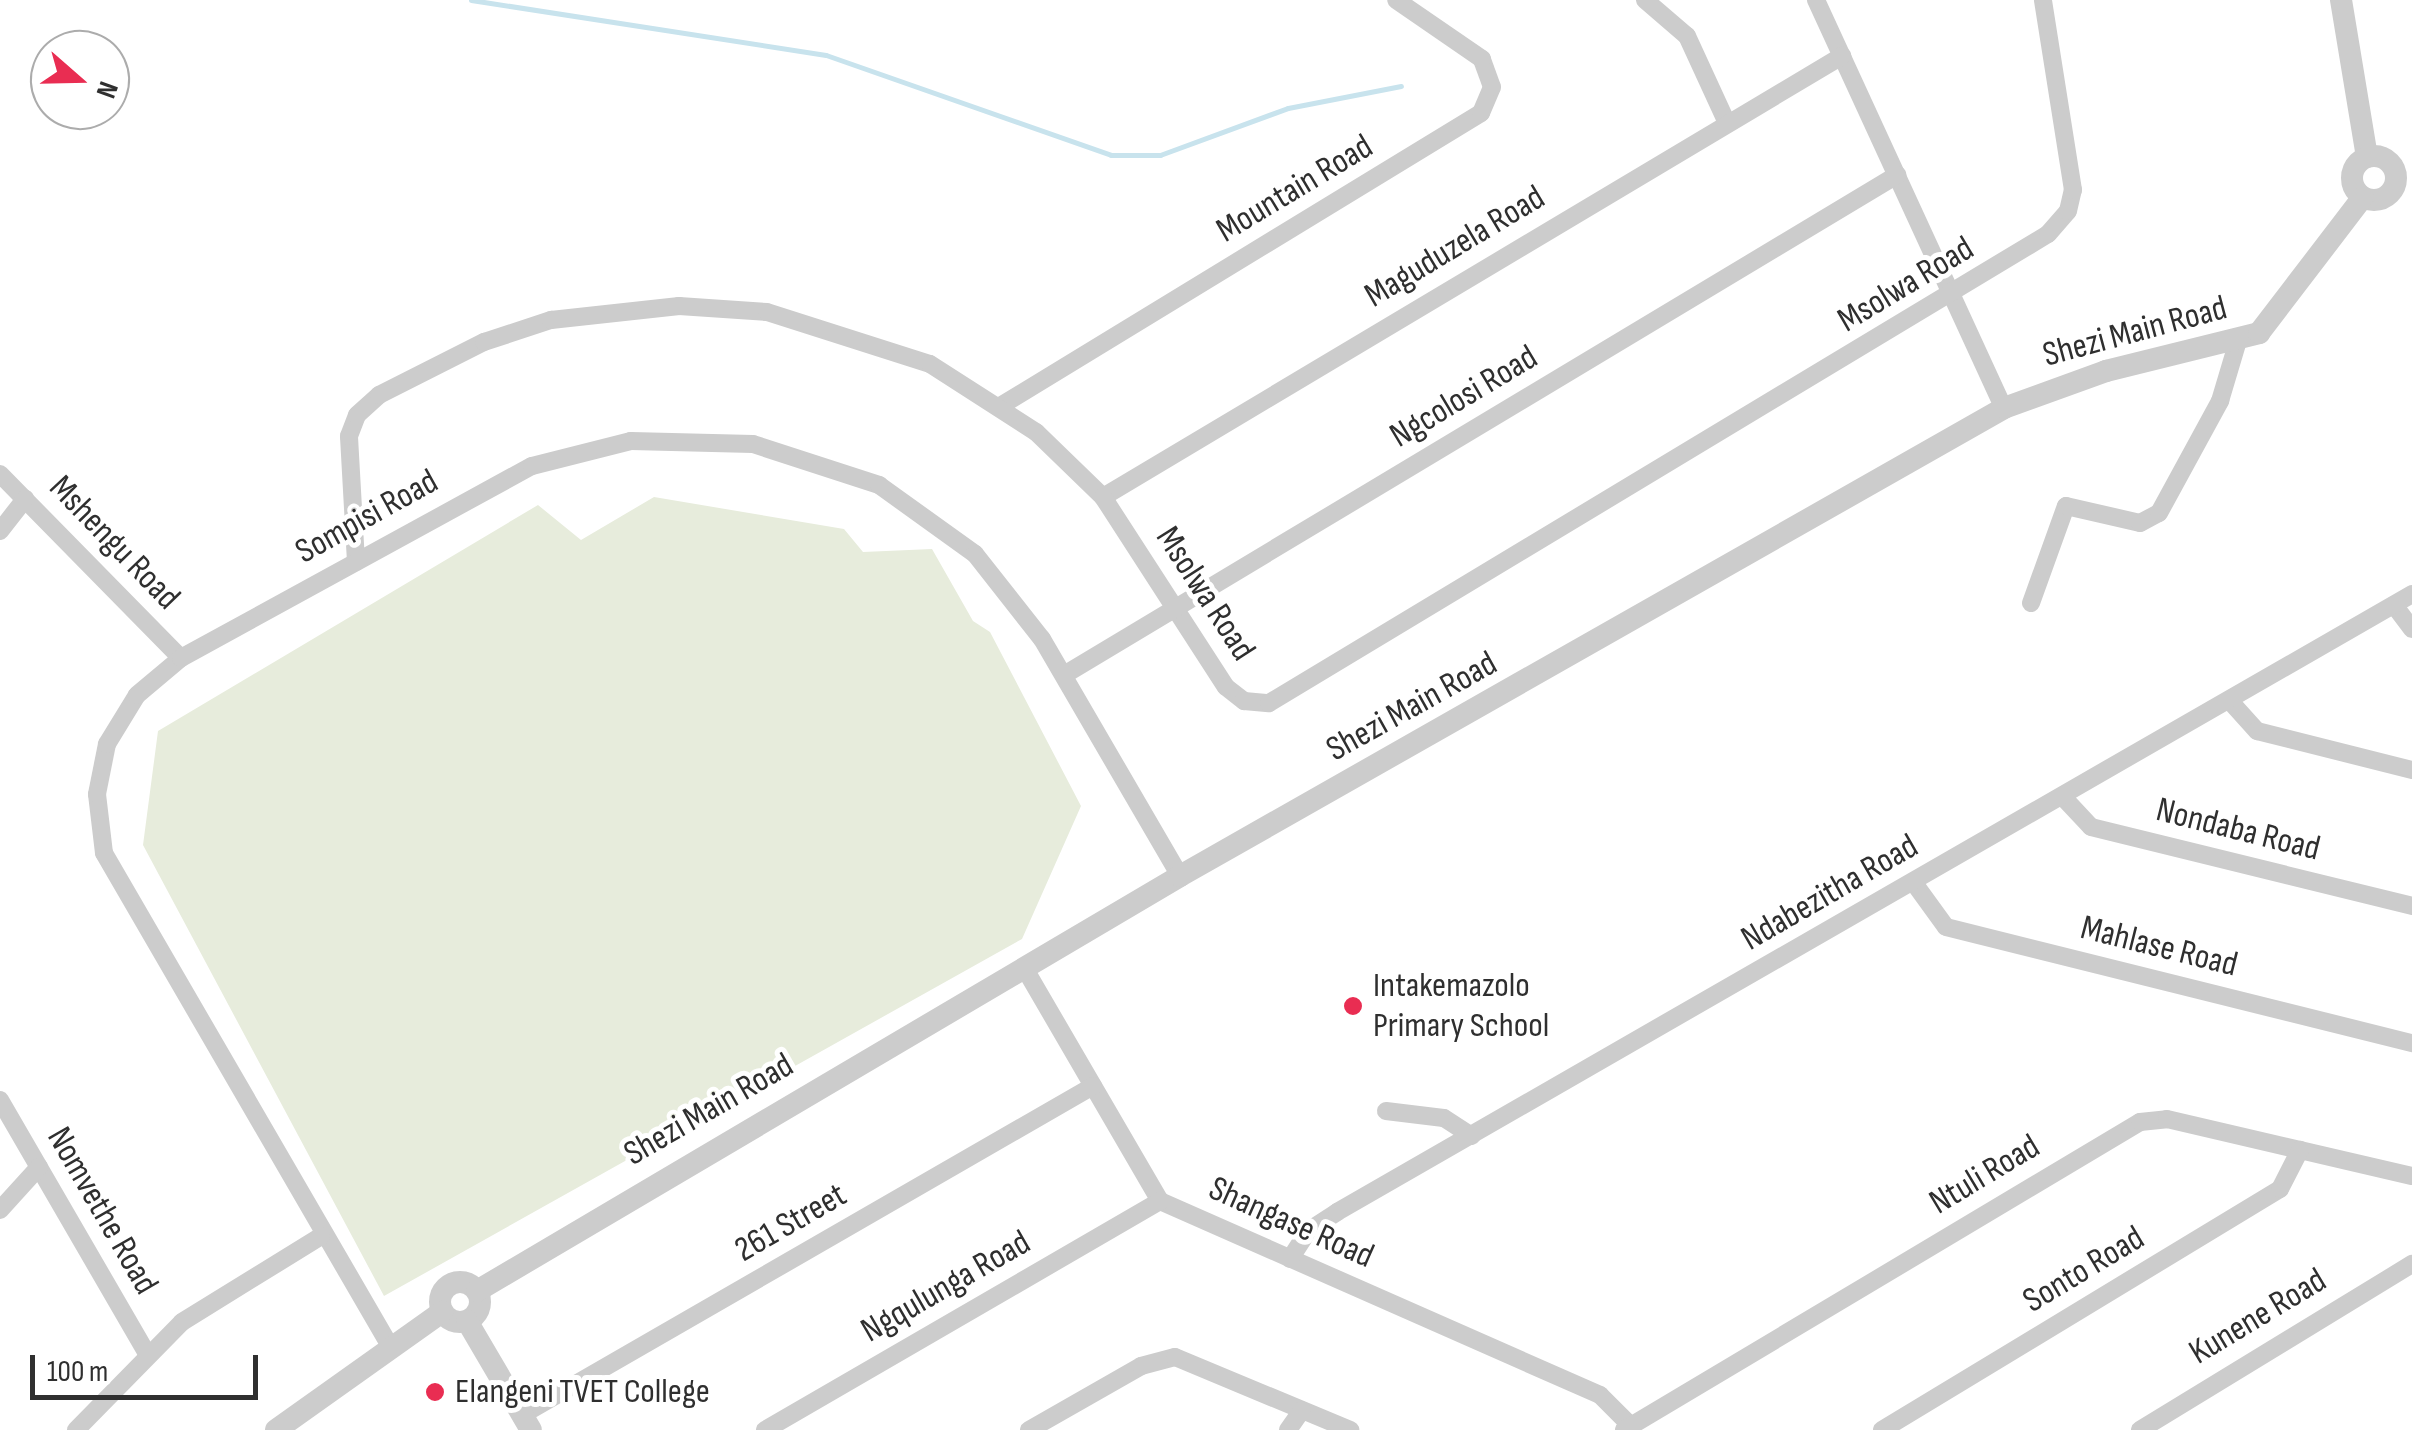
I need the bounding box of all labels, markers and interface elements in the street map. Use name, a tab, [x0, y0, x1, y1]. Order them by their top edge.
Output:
north arrow	[30, 30, 130, 130]
text: N	[89, 77, 125, 102]
street label: Mountain Road	[1209, 126, 1381, 252]
street label: Maguduzela Road	[1358, 177, 1552, 317]
street label: Msolwa Road	[1831, 228, 1981, 342]
street label: Shezi Main Road	[2039, 287, 2231, 377]
street label: Ngcolosi Road	[1383, 337, 1545, 457]
street label: Sompisi Road	[289, 461, 445, 573]
street label: Mshengu Road	[40, 467, 188, 619]
street label: Msolwa Road	[1146, 519, 1264, 669]
street label: Shezi Main Road	[1319, 643, 1505, 771]
street label: Nondaba Road	[2152, 789, 2324, 871]
street label: Ndabezitha Road	[1734, 826, 1926, 960]
street label: Mahlase Road	[2076, 907, 2242, 987]
place label: Intakemazolo Primary School	[1373, 965, 1549, 1047]
marker: Intakemazolo Primary School	[1342, 995, 1364, 1017]
street label: Shezi Main Road	[617, 1045, 801, 1175]
street label: Nomvethe Road	[37, 1120, 167, 1302]
street label: Ntuli Road	[1922, 1126, 2048, 1224]
street label: Shangase Road	[1202, 1168, 1380, 1278]
street label: 261 Street	[728, 1174, 854, 1272]
street label: Sonto Road	[2016, 1218, 2152, 1322]
street label: Ngqulunga Road	[854, 1222, 1038, 1352]
street label: Kunene Road	[2182, 1260, 2334, 1374]
scale bar	[35, 1335, 262, 1397]
text: 100 m	[47, 1354, 108, 1390]
place label: Elangeni TVET College	[455, 1371, 710, 1413]
marker: Elangeni TVET College	[424, 1381, 446, 1403]

